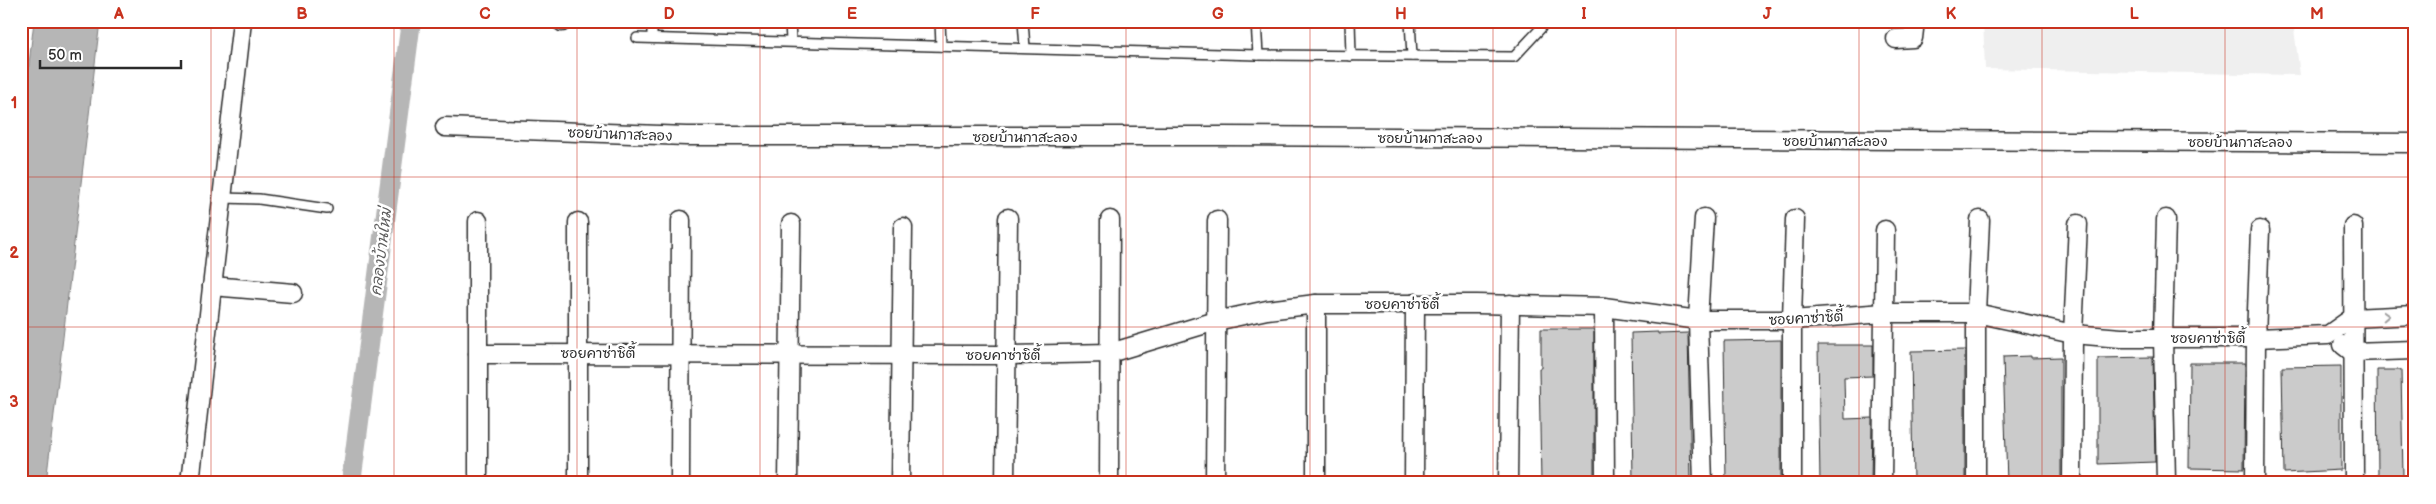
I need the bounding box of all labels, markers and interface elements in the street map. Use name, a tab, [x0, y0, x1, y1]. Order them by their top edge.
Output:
text: A	[113, 5, 124, 24]
text: B	[296, 5, 308, 24]
text: C	[479, 5, 491, 24]
text: D	[663, 5, 675, 24]
text: E	[847, 5, 857, 24]
text: F	[1030, 5, 1040, 24]
text: G	[1212, 5, 1224, 24]
text: H	[1395, 5, 1407, 24]
text: I	[1581, 5, 1587, 24]
text: J	[1763, 5, 1772, 24]
text: K	[1946, 5, 1957, 24]
text: L	[2129, 5, 2139, 24]
text: M	[2310, 5, 2324, 24]
scale bar	[40, 38, 181, 70]
text: 50 m	[48, 46, 82, 65]
text: 1	[11, 94, 17, 113]
street label: ซอยบ้านกาสะลอง	[567, 124, 673, 145]
street label: ซอยบ้านกาสะลอง	[972, 129, 1078, 146]
street label: ซอยบ้านกาสะลอง	[1377, 130, 1483, 147]
street label: ซอยบ้านกาสะลอง	[1782, 133, 1888, 150]
street label: ซอยบ้านกาสะลอง	[2187, 134, 2293, 151]
water label: คลองบ้านใหม่	[366, 204, 397, 297]
text: 2	[9, 244, 19, 263]
street label: ซอยคาซ่าซิตี้	[1365, 292, 1441, 313]
street label: ซอยคาซ่าซิตี้	[1768, 304, 1845, 329]
one-way arrow	[2382, 311, 2390, 322]
street label: ซอยคาซ่าซิตี้	[2171, 326, 2247, 347]
street label: ซอยคาซ่าซิตี้	[561, 341, 637, 362]
street label: ซอยคาซ่าซิตี้	[966, 343, 1042, 364]
text: 3	[9, 393, 19, 412]

